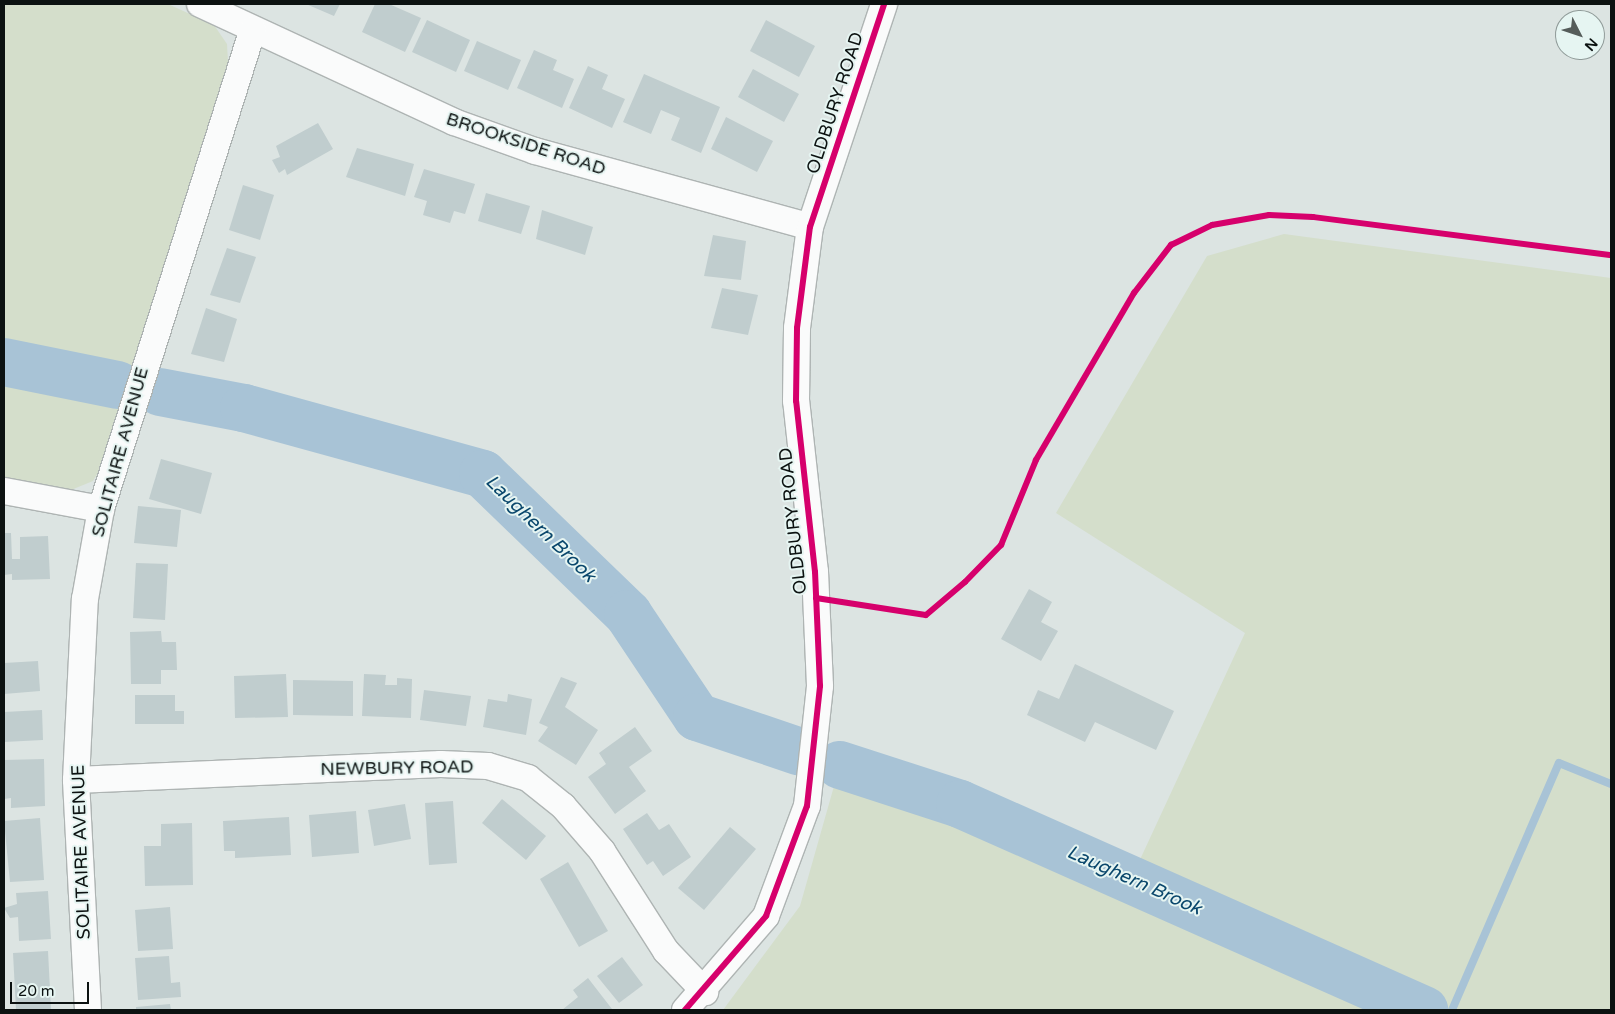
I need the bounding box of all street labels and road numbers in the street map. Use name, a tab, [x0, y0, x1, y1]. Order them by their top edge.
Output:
street label: OLDBURY ROAD	[802, 29, 868, 177]
street label: BROOKSIDE ROAD	[443, 108, 609, 180]
street label: SOLITAIRE AVENUE	[87, 365, 153, 539]
street label: OLDBURY ROAD	[775, 446, 811, 596]
street label: NEWBURY ROAD	[320, 756, 474, 780]
street label: SOLITAIRE AVENUE	[67, 764, 95, 940]

